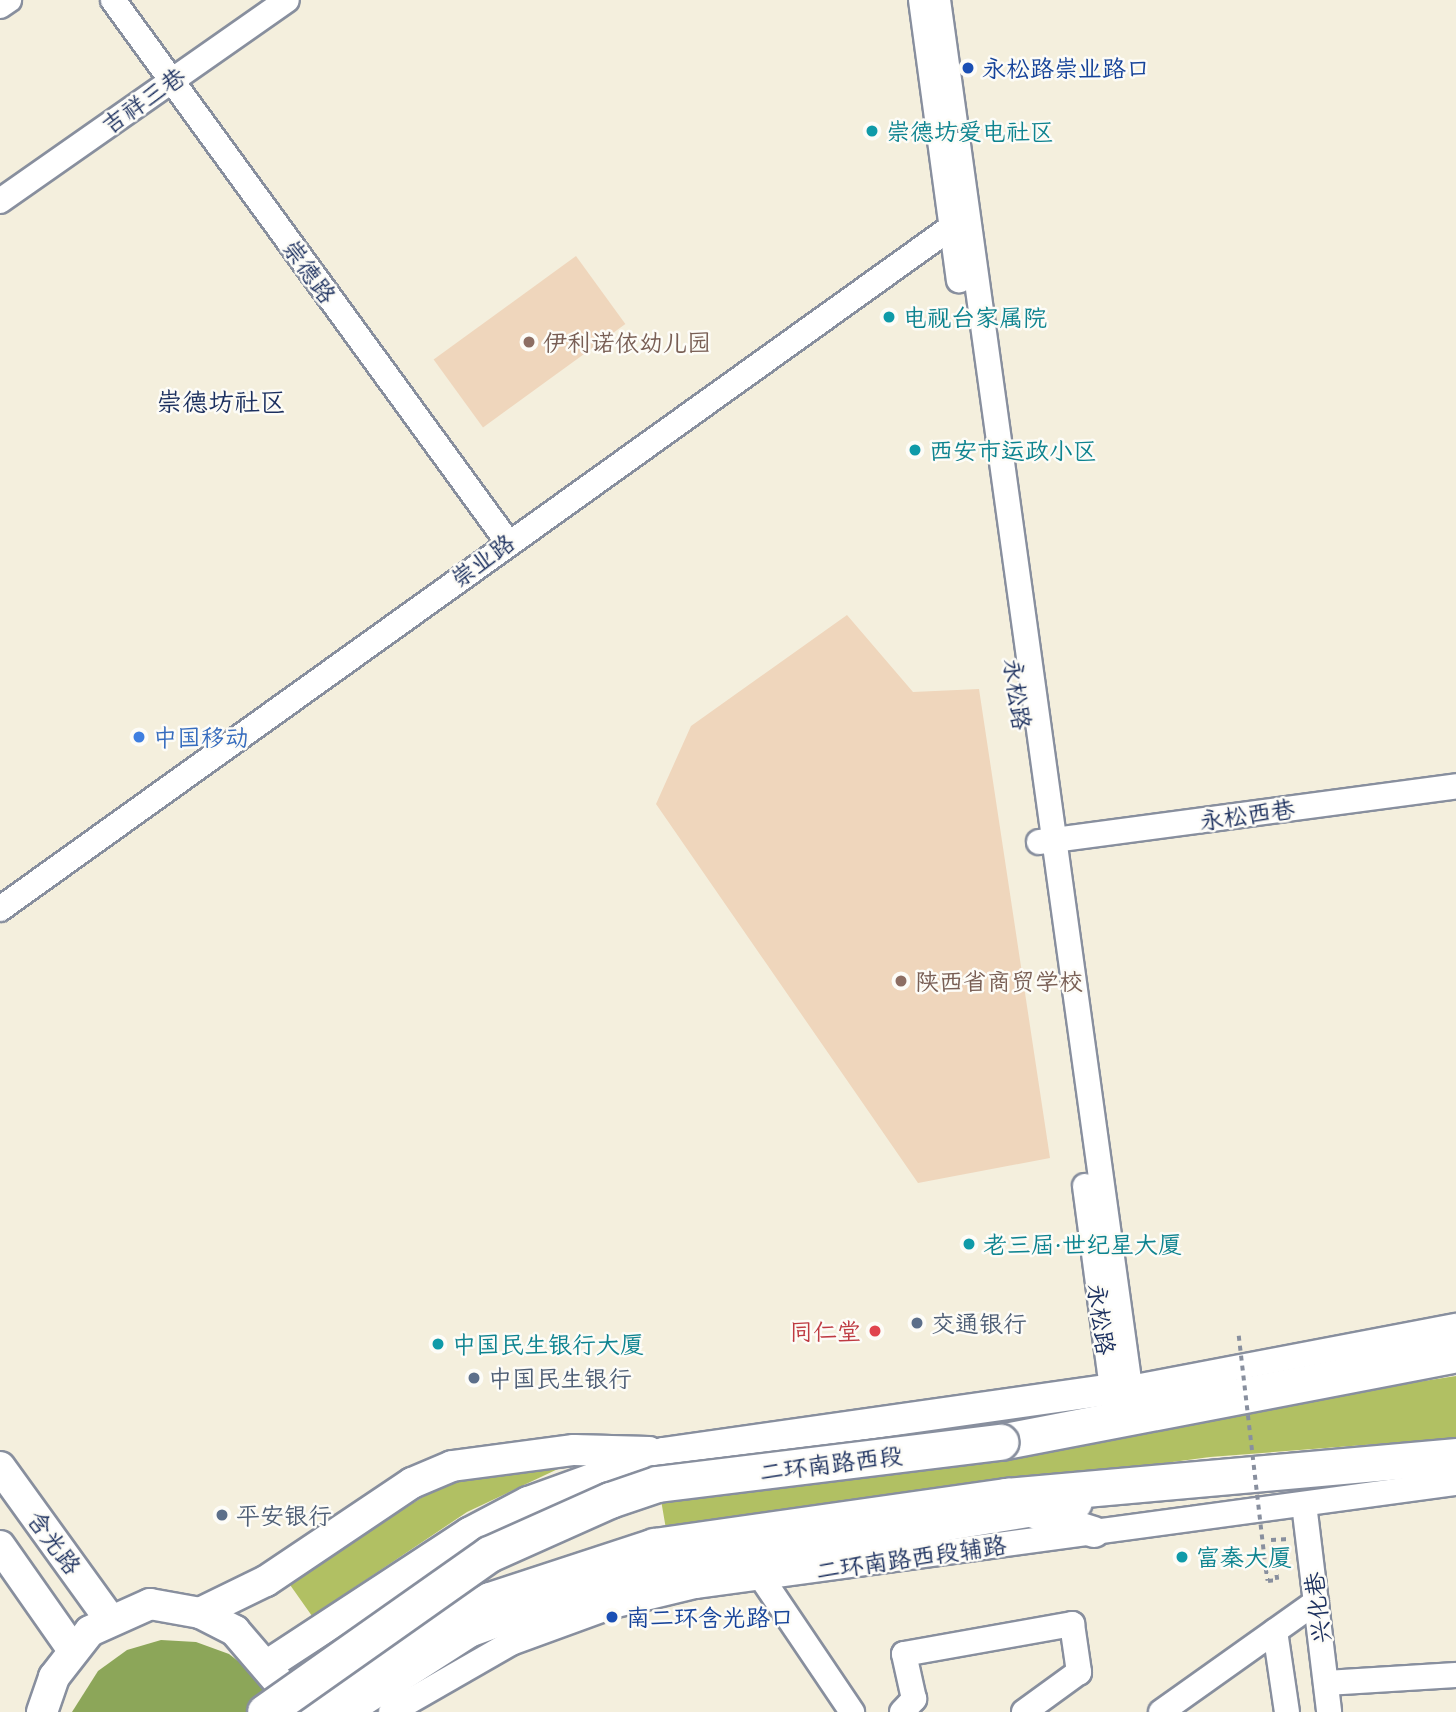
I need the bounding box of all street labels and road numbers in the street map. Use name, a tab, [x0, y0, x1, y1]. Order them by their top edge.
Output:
street label: 吉祥三巷	[95, 61, 191, 139]
street label: 崇德路	[277, 233, 343, 309]
street label: 崇业路	[444, 527, 520, 593]
street label: 永松路	[999, 656, 1037, 732]
street label: 永松西巷	[1197, 793, 1297, 835]
street label: 永松路	[1083, 1281, 1121, 1357]
street label: 二环南路西段	[758, 1440, 904, 1486]
street label: 含光路	[22, 1504, 88, 1580]
street label: 二环南路西段辅路	[814, 1529, 1008, 1585]
street label: 兴化巷	[1298, 1571, 1336, 1645]

